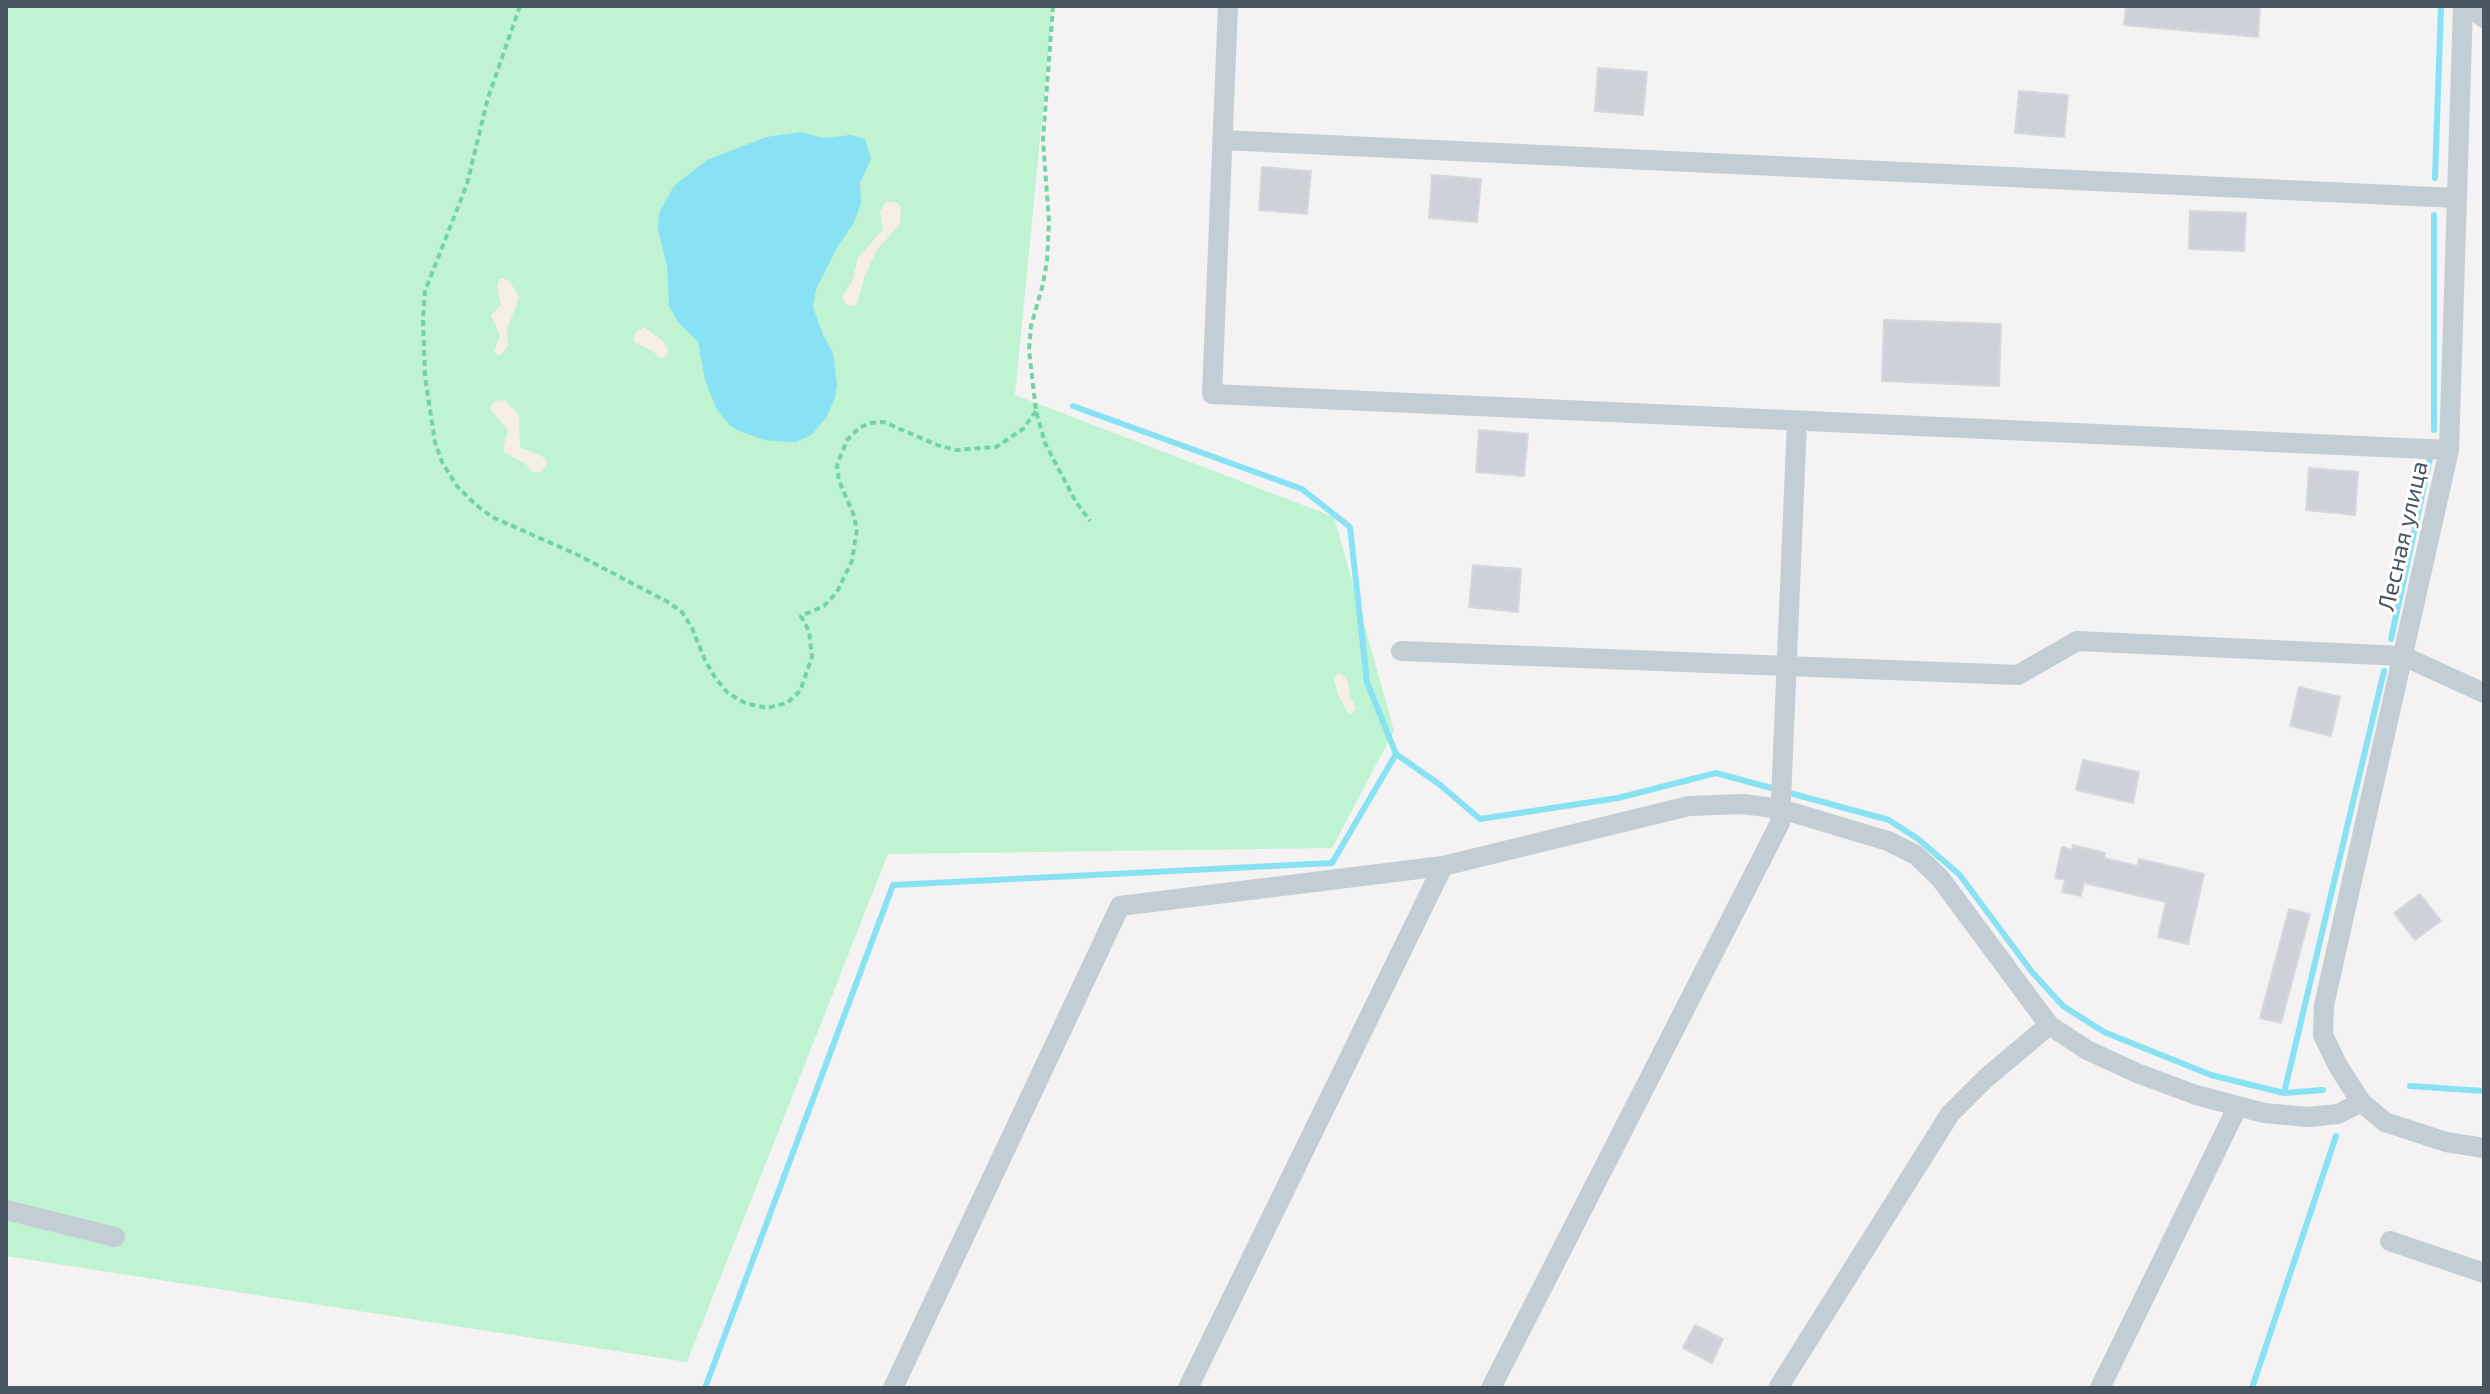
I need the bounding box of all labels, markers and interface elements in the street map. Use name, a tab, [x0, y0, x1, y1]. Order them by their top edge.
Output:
street label: Лесная улица	[2372, 458, 2434, 614]

